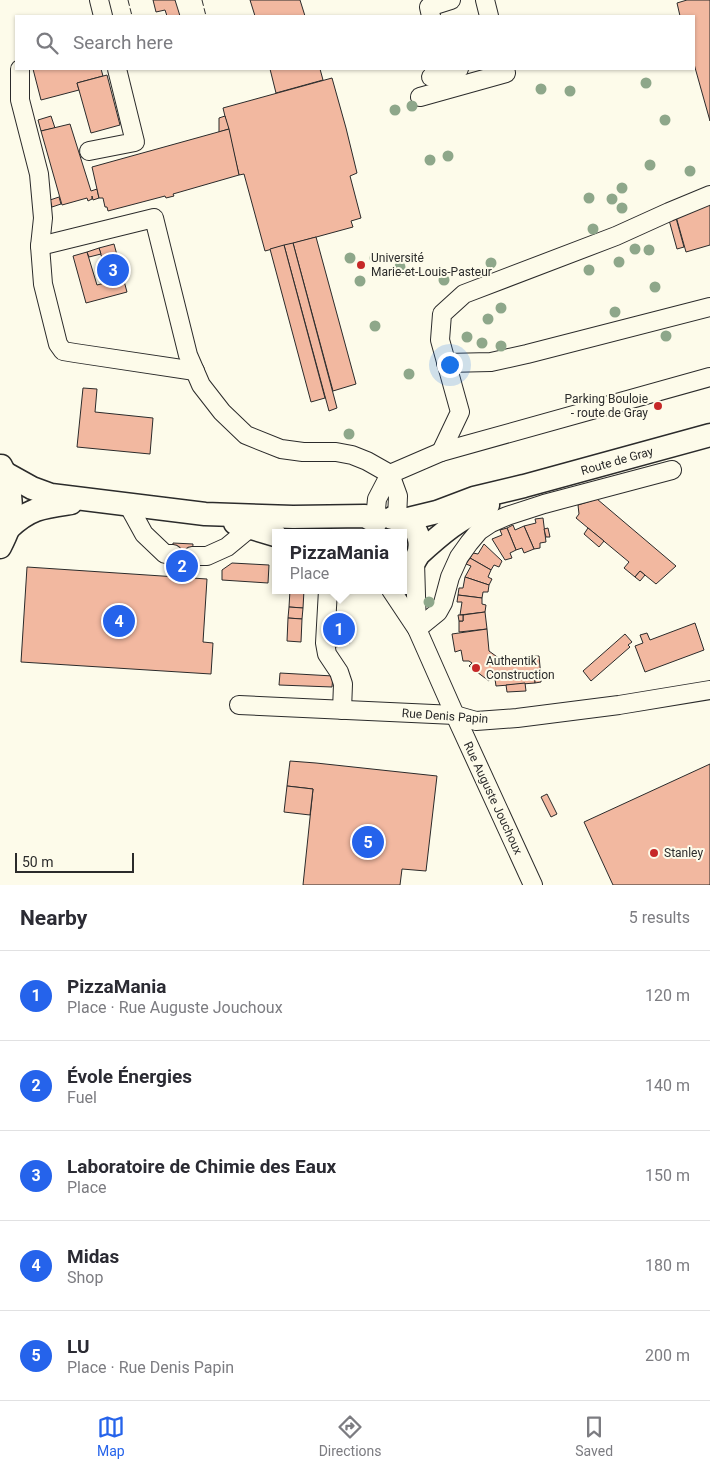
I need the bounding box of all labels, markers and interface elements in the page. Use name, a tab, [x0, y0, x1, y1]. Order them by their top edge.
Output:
search box	[15, 15, 695, 70]
icon: search	[33, 29, 61, 57]
text: Search here	[73, 31, 173, 54]
pin: 3	[97, 251, 129, 289]
place label: Université Marie-et-Louis-Pasteur	[371, 251, 492, 279]
marker: Université Marie-et-Louis-Pasteur	[355, 259, 367, 271]
your location	[437, 352, 463, 378]
place label: Parking Bouloie - route de Gray	[565, 392, 648, 420]
marker: Parking Bouloie - route de Gray	[652, 400, 664, 412]
street label: Route de Gray	[579, 444, 655, 478]
popup	[272, 529, 407, 594]
text: PizzaMania	[290, 541, 389, 564]
pin: 2	[166, 547, 198, 585]
text: Place	[290, 564, 329, 583]
pin: 4	[103, 602, 135, 640]
pin: 1	[323, 610, 355, 648]
place label: Authentik Construction	[486, 654, 555, 682]
marker: Authentik Construction	[470, 662, 482, 674]
street label: Rue Denis Papin	[401, 706, 489, 726]
street label: Rue Auguste Jouchoux	[461, 739, 525, 857]
pin: 5	[352, 823, 384, 861]
place label: Stanley	[664, 846, 703, 860]
marker: Stanley	[648, 847, 660, 859]
scale bar	[15, 850, 134, 873]
text: 50 m	[22, 854, 54, 870]
text: Nearby	[20, 906, 87, 930]
text: 5 results	[629, 908, 690, 927]
text: PizzaMania	[67, 975, 166, 998]
text: 1	[31, 986, 41, 1005]
text: 120 m	[645, 986, 690, 1005]
text: Place · Rue Auguste Jouchoux	[67, 998, 283, 1017]
text: Évole Énergies	[67, 1065, 192, 1088]
text: 2	[31, 1076, 41, 1095]
text: 140 m	[645, 1076, 690, 1095]
text: Fuel	[67, 1088, 97, 1107]
text: Laboratoire de Chimie des Eaux	[67, 1155, 336, 1178]
text: 3	[31, 1166, 41, 1185]
text: 150 m	[645, 1166, 690, 1185]
text: Place	[67, 1178, 107, 1197]
text: Midas	[67, 1245, 119, 1268]
text: 4	[31, 1256, 41, 1275]
text: 180 m	[645, 1256, 690, 1275]
text: Shop	[67, 1268, 103, 1287]
text: LU	[67, 1335, 90, 1358]
text: 5	[31, 1346, 41, 1365]
text: 200 m	[645, 1346, 690, 1365]
text: Place · Rue Denis Papin	[67, 1358, 234, 1377]
tab: Map	[97, 1413, 125, 1459]
tab: Directions	[319, 1413, 382, 1459]
tab: Saved	[575, 1413, 613, 1459]

